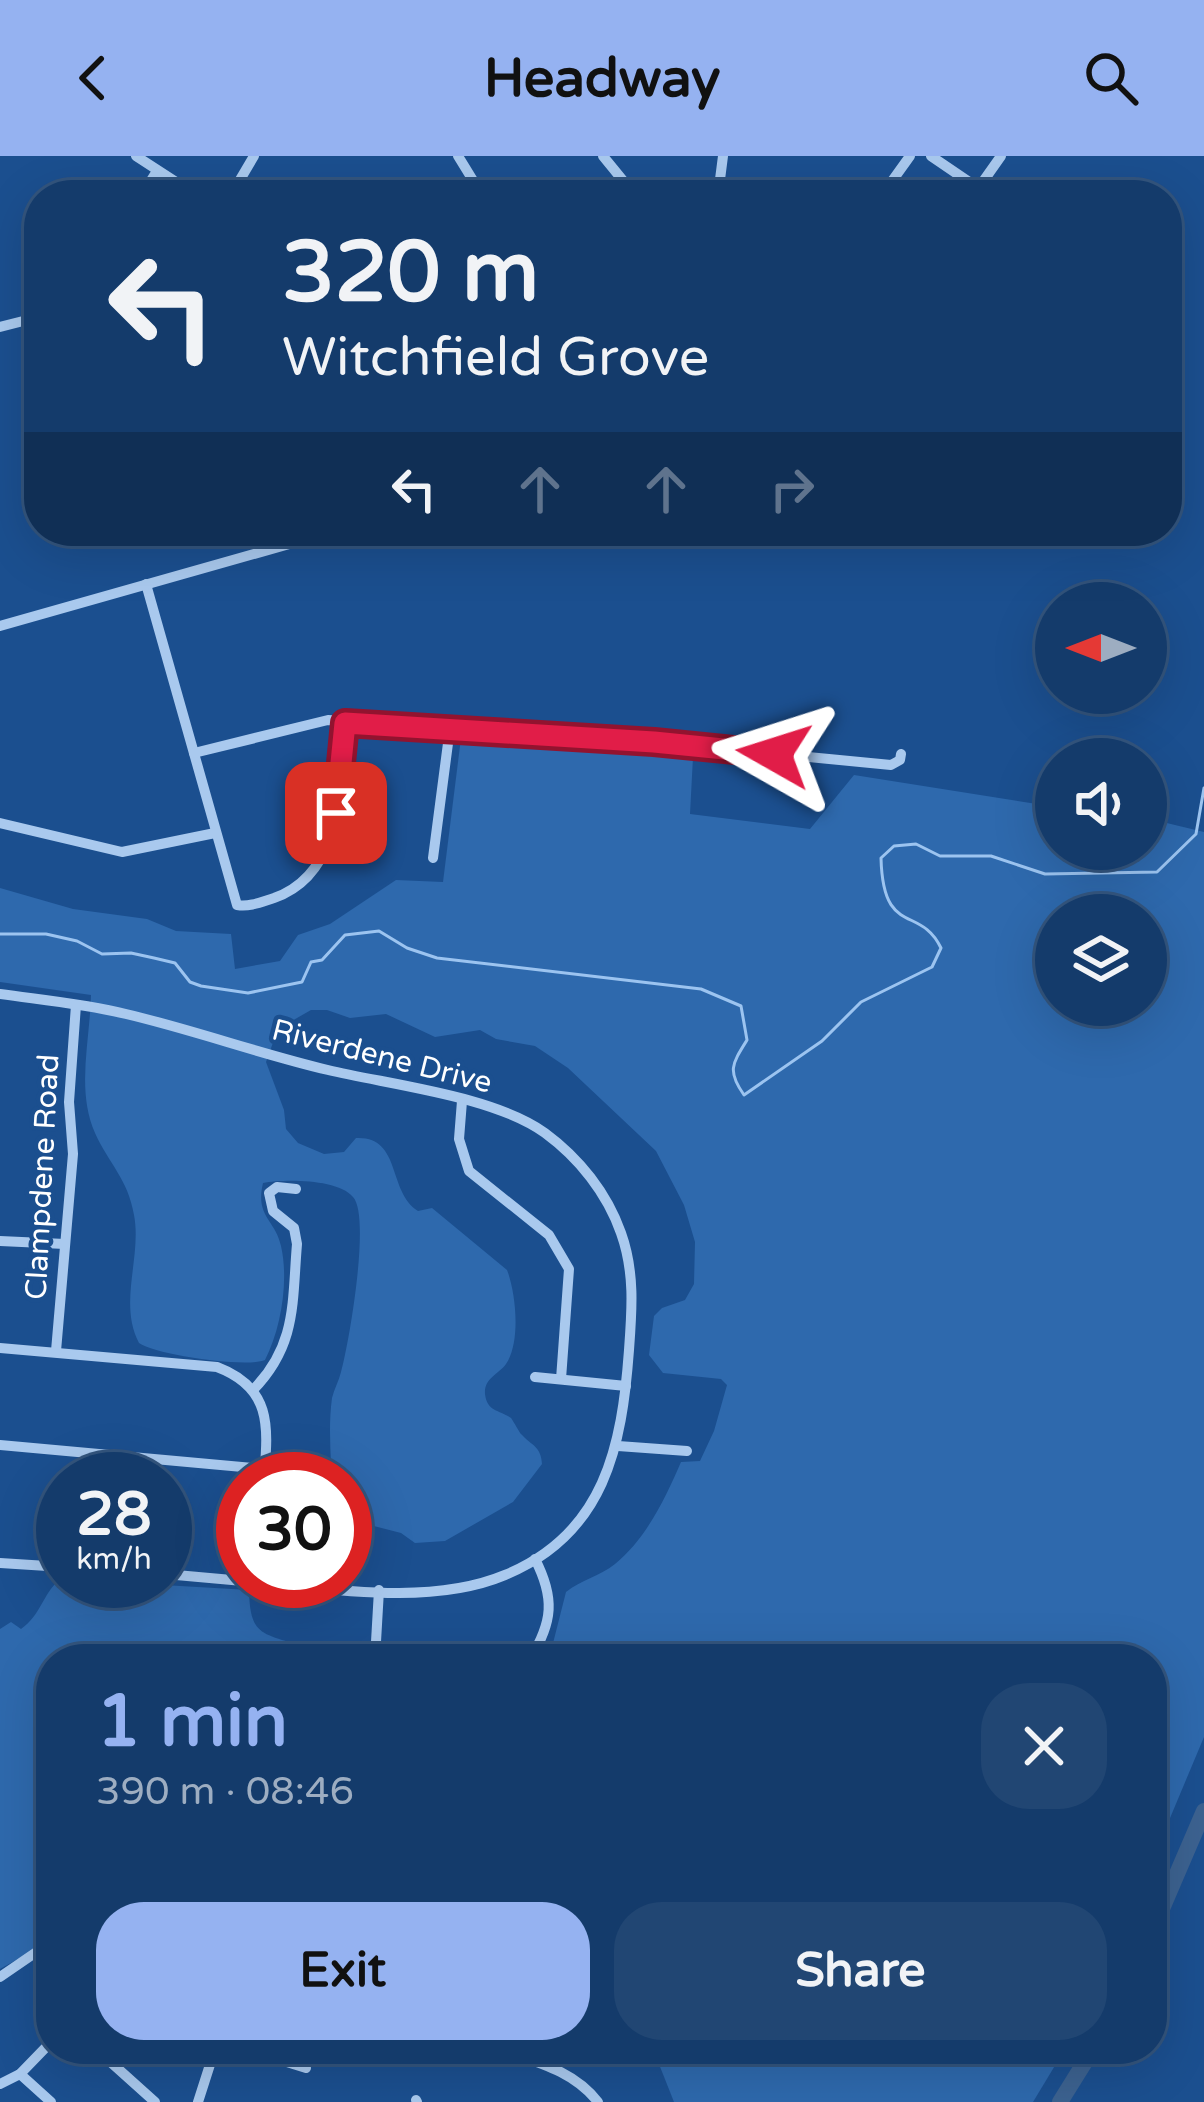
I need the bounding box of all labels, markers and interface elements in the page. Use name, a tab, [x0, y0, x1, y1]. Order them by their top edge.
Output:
icon: back	[60, 45, 126, 111]
icon: search	[1078, 45, 1144, 111]
text: Headway	[484, 46, 720, 111]
text: 320 m	[282, 223, 539, 324]
icon: left	[84, 228, 240, 384]
text: Witchfield Grove	[282, 325, 709, 390]
icon: left	[381, 456, 447, 522]
icon: ahead	[507, 456, 573, 522]
icon: ahead	[633, 456, 699, 522]
icon: right	[759, 456, 825, 522]
north arrow	[1035, 582, 1167, 714]
map controls	[1035, 582, 1167, 1026]
position arrow	[711, 691, 837, 817]
button: sound	[1035, 738, 1167, 870]
pin	[285, 762, 387, 864]
icon: arrive	[303, 780, 369, 846]
button: layers	[1035, 894, 1167, 1026]
street label: Riverdene Drive	[268, 1011, 496, 1102]
street label: Clampdene Road	[18, 1053, 67, 1301]
speed limit sign: 30	[216, 1452, 372, 1608]
text: 28	[76, 1479, 152, 1551]
text: km/h	[76, 1541, 152, 1578]
text: 1 min	[96, 1679, 288, 1766]
button: close	[981, 1683, 1107, 1809]
text: 390 m · 08:46	[96, 1768, 354, 1815]
button: Exit	[96, 1902, 590, 2040]
button: Share	[614, 1902, 1107, 2040]

